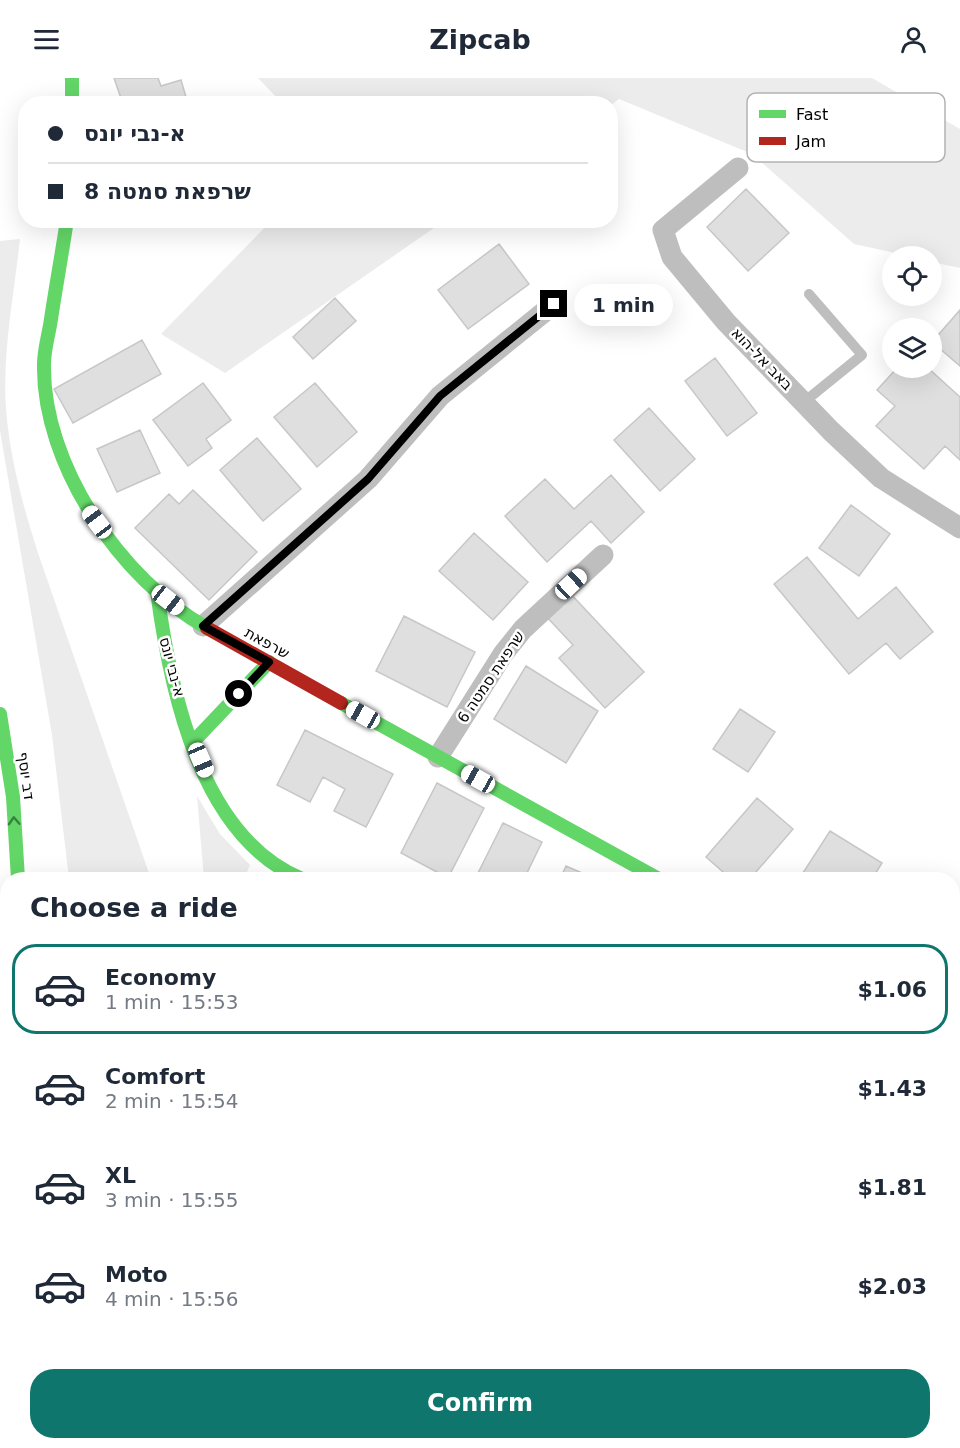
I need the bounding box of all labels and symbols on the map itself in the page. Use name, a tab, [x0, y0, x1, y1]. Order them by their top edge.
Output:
legend	[747, 93, 945, 162]
text: Fast	[796, 105, 828, 124]
text: Jam	[795, 132, 826, 151]
callout: 1 min	[575, 283, 674, 325]
route end	[540, 290, 567, 317]
street label: באב אל-הוא	[728, 324, 796, 394]
car	[79, 502, 115, 542]
car	[552, 565, 590, 603]
car	[148, 582, 188, 618]
street label: שרפאת	[241, 623, 293, 663]
street label: שרפאת סמטה 6	[454, 628, 528, 726]
street label: א-נבי יונס	[155, 635, 189, 699]
route start	[225, 680, 252, 707]
car	[343, 698, 383, 732]
car	[186, 740, 216, 780]
street label: דב יוסף	[14, 751, 38, 801]
car	[458, 762, 498, 796]
one-way arrow	[8, 816, 21, 825]

